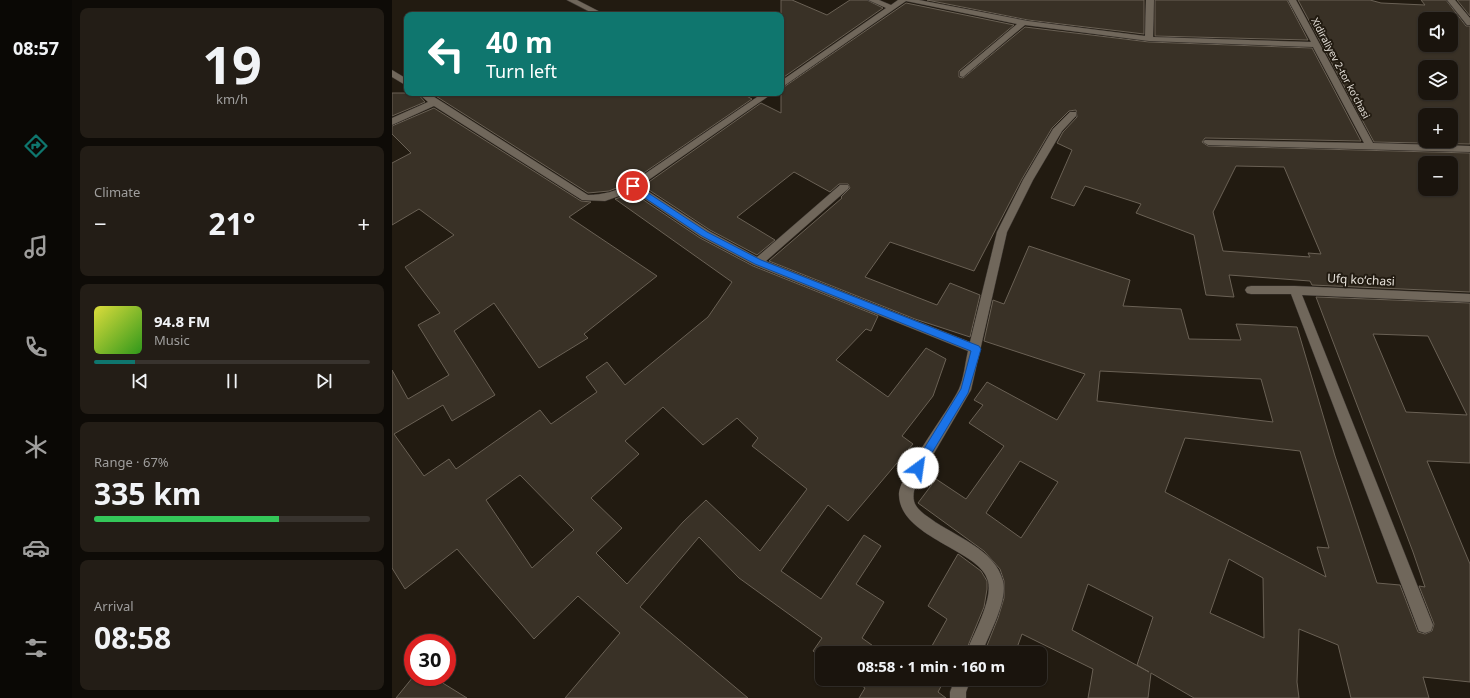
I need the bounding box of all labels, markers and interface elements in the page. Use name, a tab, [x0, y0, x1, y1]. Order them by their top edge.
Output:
map controls	[1418, 12, 1458, 196]
button: sound	[1418, 12, 1458, 52]
street label: Xidiraliyev 2-tor koʻchasi	[1308, 15, 1374, 121]
text: 40 m	[486, 23, 553, 61]
text: 19	[202, 28, 262, 99]
icon: left	[420, 28, 472, 80]
text: 08:57	[13, 36, 59, 60]
text: Turn left	[486, 59, 557, 83]
button: layers	[1418, 60, 1458, 100]
text: km/h	[216, 90, 248, 108]
button: +	[1418, 108, 1458, 148]
icon: directions	[22, 132, 50, 160]
button: −	[1418, 156, 1458, 196]
pin	[616, 169, 650, 203]
icon: arrive	[622, 175, 644, 197]
text: Climate	[94, 183, 140, 201]
text: 21°	[208, 203, 256, 244]
text: −	[94, 208, 107, 238]
text: +	[357, 208, 370, 238]
icon: music	[22, 233, 50, 261]
street label: Ufq koʻchasi	[1327, 269, 1395, 290]
text: 94.8 FM	[154, 311, 210, 331]
text: Music	[154, 331, 190, 349]
icon: phone	[22, 333, 50, 361]
icon: previous	[129, 370, 151, 392]
icon: pause	[221, 370, 243, 392]
icon: next	[313, 370, 335, 392]
icon: climate	[22, 433, 50, 461]
position arrow	[897, 447, 939, 489]
text: Range · 67%	[94, 453, 169, 471]
text: 335 km	[94, 473, 201, 514]
icon: car	[22, 534, 50, 562]
text: Arrival	[94, 597, 134, 615]
text: 08:58	[94, 617, 171, 658]
icon: filters	[22, 634, 50, 662]
speed limit sign: 30	[404, 634, 456, 686]
text: 08:58 · 1 min · 160 m	[857, 656, 1005, 676]

